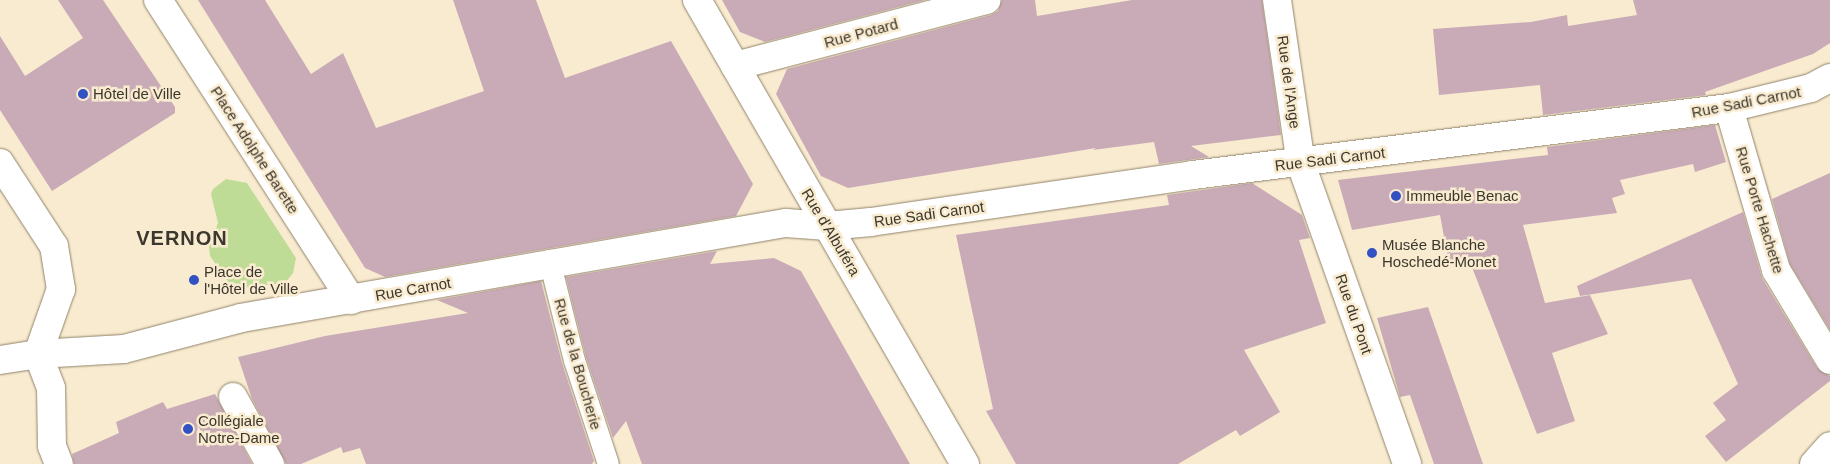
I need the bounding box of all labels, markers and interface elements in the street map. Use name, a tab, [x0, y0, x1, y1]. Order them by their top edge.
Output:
street label: Rue Potard	[822, 14, 900, 52]
street label: Rue de l'Ange	[1274, 34, 1304, 130]
street label: Place Adolphe Barette	[207, 83, 303, 217]
street label: Rue Sadi Carnot	[1690, 83, 1802, 121]
place label: Hôtel de Ville	[93, 85, 181, 103]
marker: Hôtel de Ville	[77, 88, 89, 100]
street label: Rue Sadi Carnot	[1274, 143, 1386, 175]
street label: Rue Porte Hachette	[1732, 144, 1788, 276]
street label: Rue d'Albuféra	[798, 185, 864, 279]
place label: Immeuble Benac	[1406, 187, 1519, 205]
marker: Immeuble Benac	[1390, 190, 1402, 202]
street label: Rue Sadi Carnot	[873, 197, 985, 231]
district label: VERNON	[135, 226, 229, 250]
place label: Musée Blanche Hoschedé-Monet	[1382, 235, 1496, 270]
marker: Musée Blanche Hoschedé-Monet	[1366, 247, 1378, 259]
place label: Place de l'Hôtel de Ville	[204, 262, 298, 297]
street label: Rue du Pont	[1332, 272, 1376, 356]
street label: Rue Carnot	[374, 273, 452, 305]
marker: Place de l'Hôtel de Ville	[188, 274, 200, 286]
street label: Rue de la Boucherie	[551, 296, 605, 432]
place label: Collégiale Notre-Dame	[198, 411, 280, 446]
marker: Collégiale Notre-Dame	[182, 423, 194, 435]

